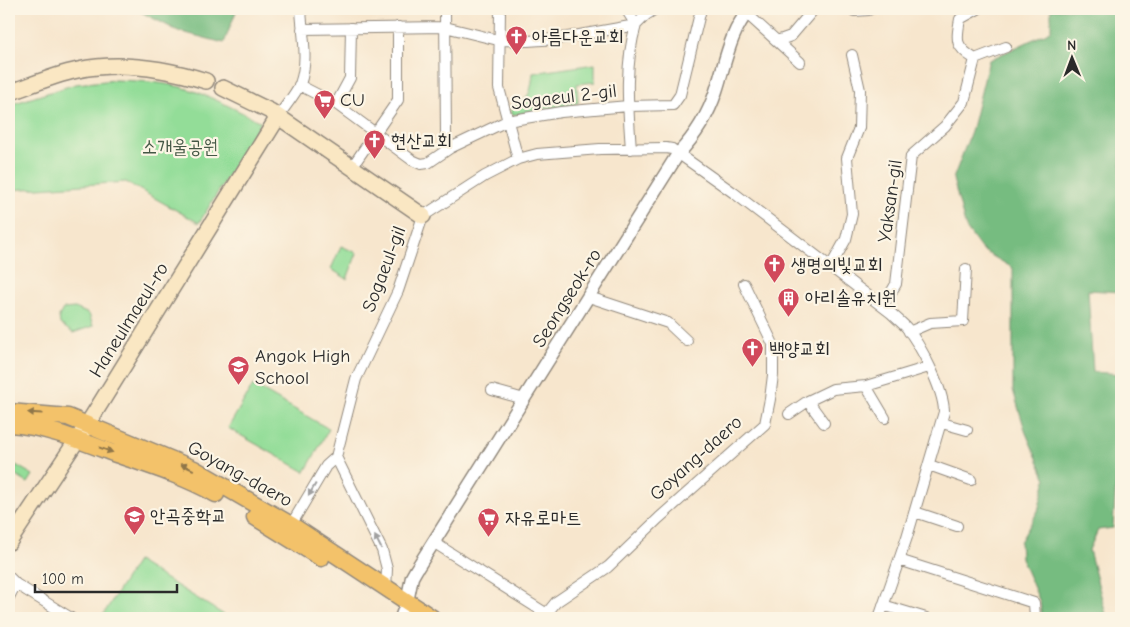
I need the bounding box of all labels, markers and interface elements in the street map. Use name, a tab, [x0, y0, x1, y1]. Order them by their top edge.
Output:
church icon: 아름다운교회	[504, 25, 528, 56]
place label: 아름다운교회	[532, 26, 624, 48]
north arrow	[1048, 32, 1098, 82]
text: N	[1067, 37, 1076, 54]
street label: Sogaeul 2-gil	[510, 80, 618, 114]
supermarket icon: CU	[312, 88, 336, 119]
place label: CU	[340, 89, 365, 111]
church icon: 현산교회	[363, 129, 387, 160]
place label: 현산교회	[391, 130, 452, 152]
park label: 소개울공원	[142, 136, 218, 158]
street label: Yaksan-gil	[873, 158, 907, 244]
street label: Sogaeul-gil	[358, 223, 410, 315]
street label: Seongseok-ro	[528, 245, 606, 351]
church icon: 생명의빛교회	[763, 253, 787, 284]
place label: 생명의빛교회	[791, 254, 883, 276]
street label: Haneulmaeul-ro	[85, 259, 173, 381]
building icon: 아리솔유치원	[777, 286, 801, 317]
place label: 아리솔유치원	[805, 287, 897, 309]
church icon: 백양교회	[741, 337, 765, 368]
place label: 백양교회	[769, 338, 830, 360]
place label: Angok High School	[255, 345, 351, 389]
school or university icon: Angok High School	[227, 355, 251, 386]
one-way arrow	[27, 409, 43, 417]
street label: Goyang-daero	[645, 411, 747, 505]
street label: Goyang-daero	[184, 436, 296, 512]
one-way arrow	[99, 446, 114, 454]
one-way arrow	[180, 463, 194, 471]
one-way arrow	[307, 483, 316, 497]
school or university icon: 안곡중학교	[122, 504, 146, 535]
place label: 안곡중학교	[150, 505, 226, 527]
supermarket icon: 자유로마트	[477, 506, 501, 537]
place label: 자유로마트	[505, 507, 581, 529]
one-way arrow	[374, 534, 382, 549]
scale bar	[35, 562, 178, 594]
text: 100 m	[42, 570, 84, 588]

